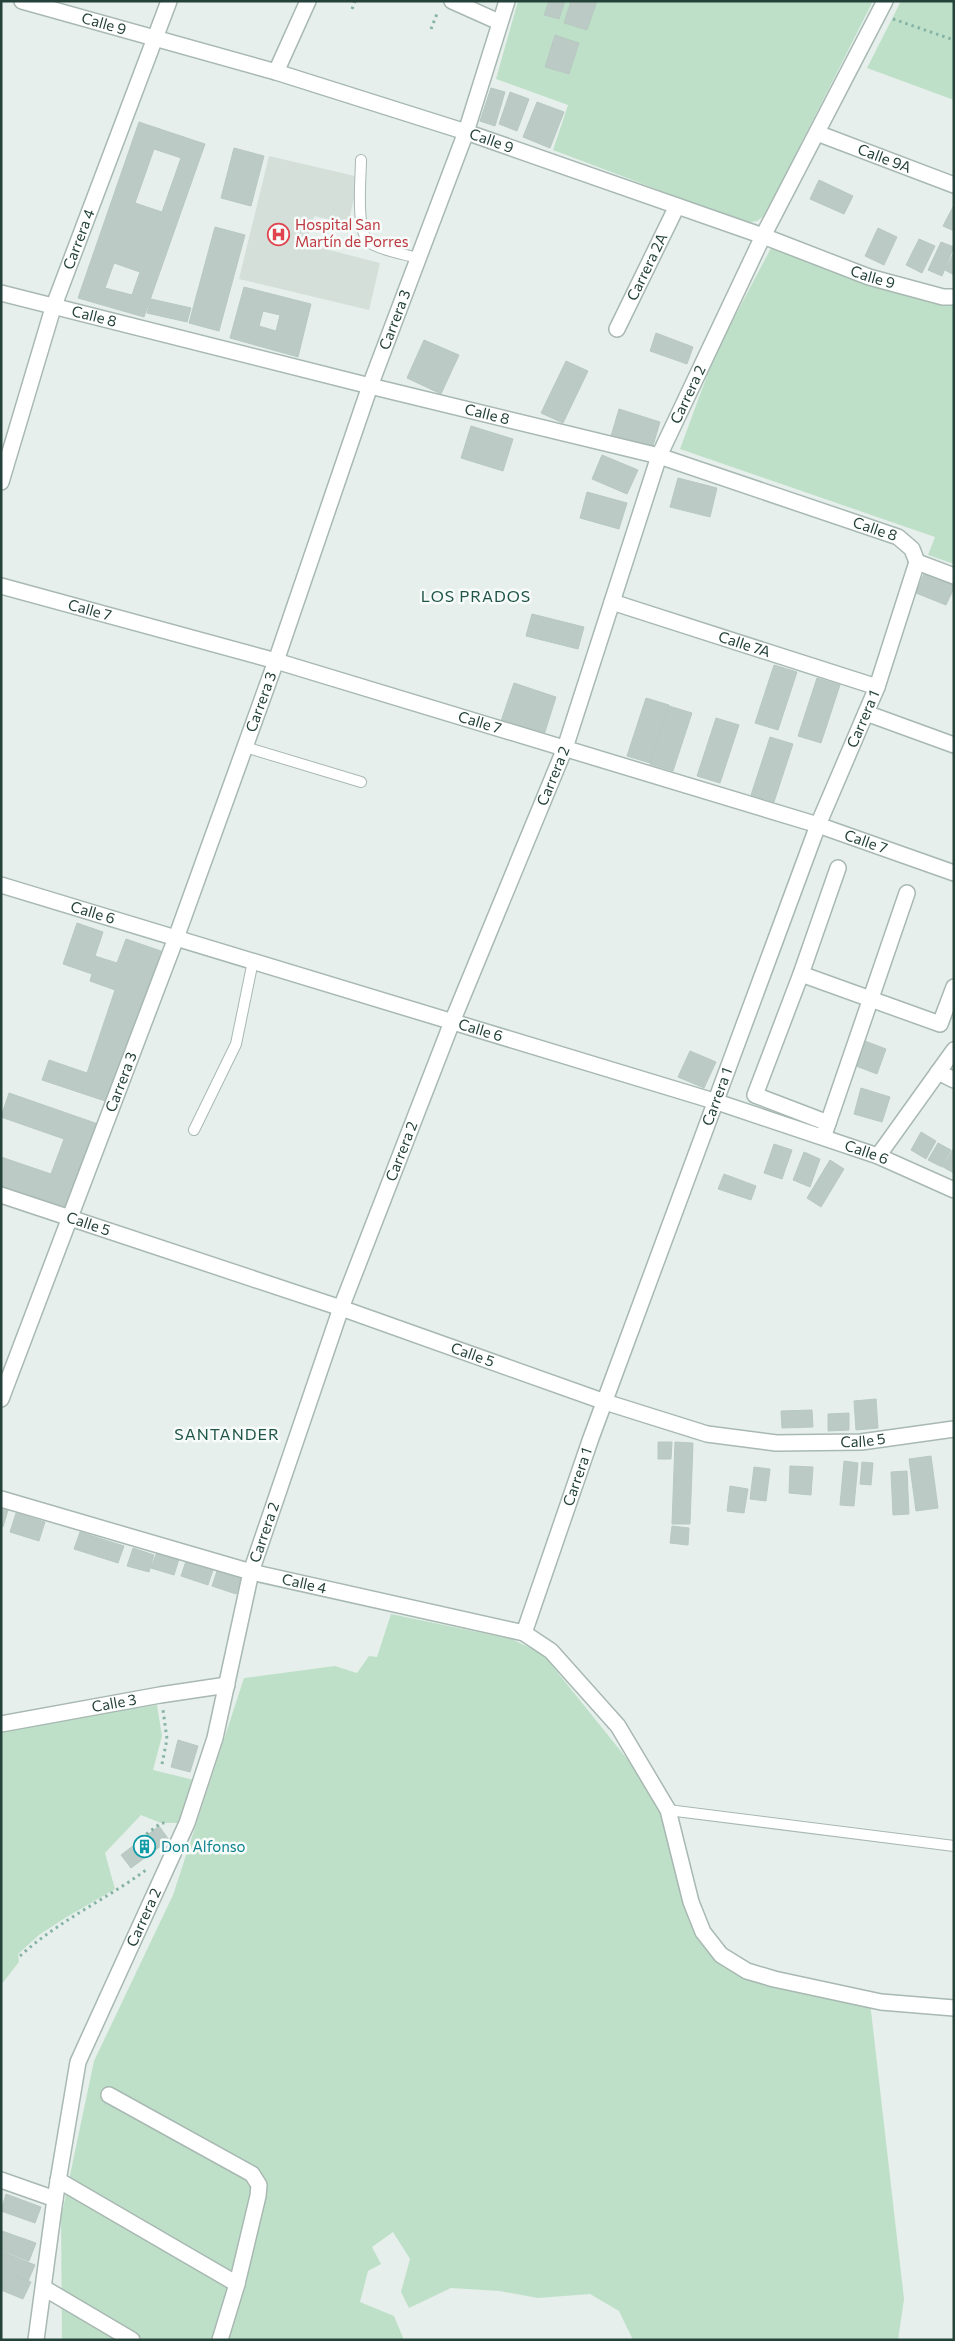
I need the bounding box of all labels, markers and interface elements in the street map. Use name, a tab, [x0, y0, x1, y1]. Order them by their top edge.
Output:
street label: Calle 9	[80, 8, 129, 38]
street label: Calle 9	[467, 124, 516, 156]
street label: Calle 9A	[855, 139, 914, 176]
street label: Carrera 4	[58, 206, 98, 272]
place label: Hospital San Martín de Porres	[295, 215, 409, 250]
hospital icon: Hospital San Martín de Porres	[267, 222, 291, 246]
street label: Carrera 2A	[622, 230, 670, 303]
street label: Calle 9	[848, 261, 897, 292]
street label: Carrera 3	[375, 287, 414, 352]
street label: Calle 8	[70, 301, 119, 330]
street label: Carrera 2	[666, 362, 709, 426]
street label: Calle 8	[463, 399, 512, 428]
street label: Calle 8	[851, 512, 900, 544]
district label: LOS PRADOS	[421, 586, 531, 605]
street label: Calle 7	[66, 595, 114, 624]
street label: Calle 7A	[716, 627, 773, 660]
street label: Carrera 3	[241, 669, 279, 734]
street label: Carrera 1	[842, 687, 883, 750]
street label: Calle 7	[456, 707, 504, 737]
street label: Carrera 2	[532, 743, 573, 808]
street label: Calle 7	[842, 825, 890, 857]
street label: Calle 6	[69, 897, 118, 927]
street label: Calle 6	[456, 1014, 505, 1045]
street label: Carrera 3	[101, 1049, 140, 1114]
street label: Carrera 1	[697, 1065, 735, 1128]
street label: Carrera 2	[381, 1119, 421, 1184]
street label: Calle 6	[842, 1135, 892, 1168]
street label: Calle 5	[64, 1207, 113, 1239]
street label: Calle 5	[449, 1338, 497, 1370]
district label: SANTANDER	[174, 1424, 280, 1443]
street label: Calle 5	[840, 1429, 886, 1450]
street label: Carrera 1	[558, 1445, 595, 1508]
street label: Carrera 2	[245, 1500, 282, 1565]
street label: Calle 4	[280, 1569, 329, 1597]
street label: Calle 3	[90, 1689, 138, 1715]
building icon: Don Alfonso	[133, 1835, 157, 1859]
place label: Don Alfonso	[161, 1837, 246, 1855]
street label: Carrera 2	[122, 1885, 164, 1949]

